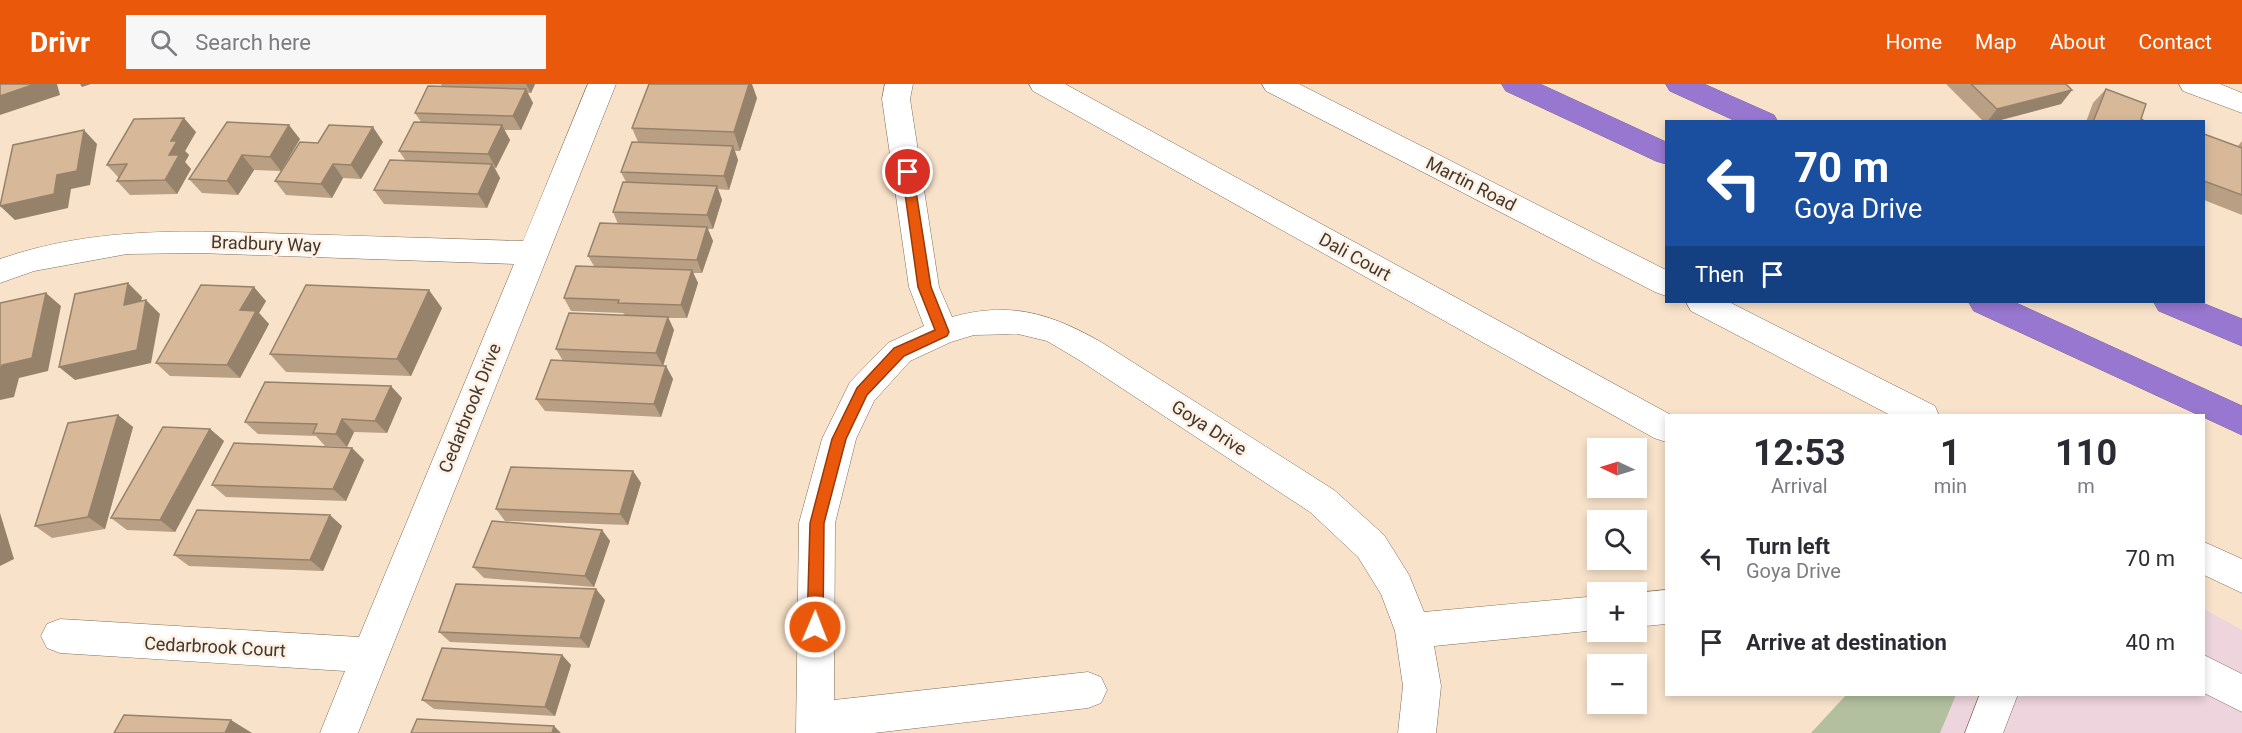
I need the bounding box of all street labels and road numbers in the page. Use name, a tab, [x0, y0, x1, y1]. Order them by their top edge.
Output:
street label: Martin Road	[1423, 152, 1520, 215]
street label: Dali Court	[1316, 228, 1395, 285]
street label: Bradbury Way	[211, 231, 322, 256]
street label: Cedarbrook Drive	[434, 340, 505, 476]
street label: Goya Drive	[1168, 395, 1251, 460]
street label: Cedarbrook Court	[144, 632, 286, 661]

